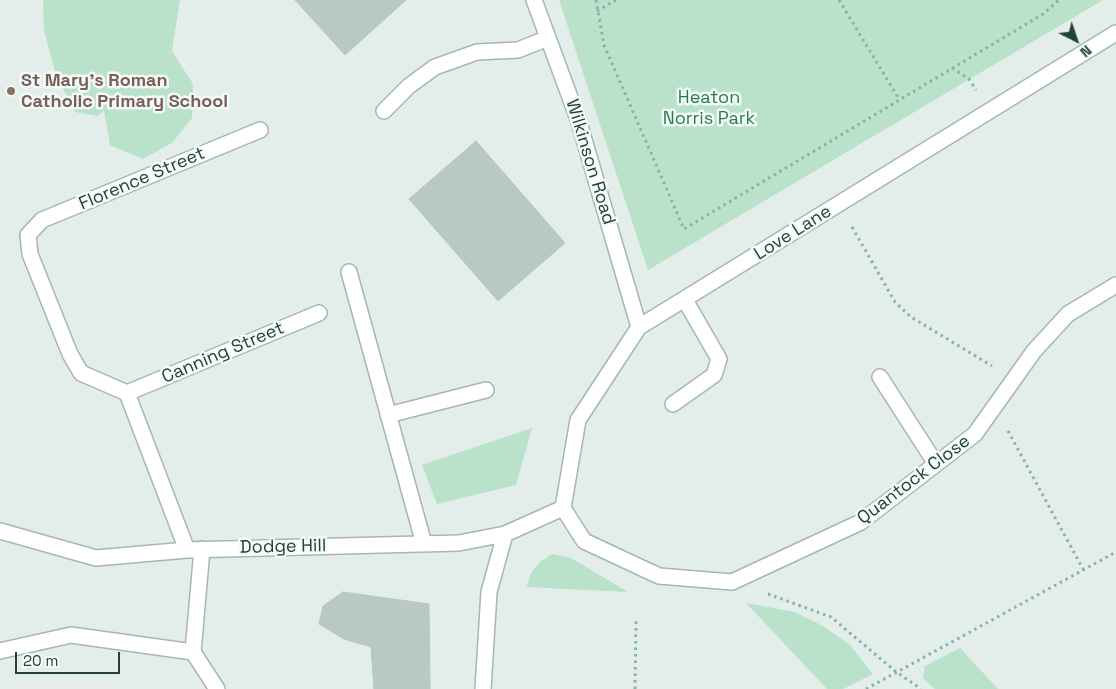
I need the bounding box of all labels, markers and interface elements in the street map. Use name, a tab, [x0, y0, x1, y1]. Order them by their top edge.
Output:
north arrow	[1051, 15, 1101, 65]
text: N	[1076, 41, 1095, 61]
place label: St Mary's Roman Catholic Primary School	[21, 70, 228, 112]
marker: St Mary's Roman Catholic Primary School	[5, 85, 17, 97]
park label: Heaton Norris Park	[663, 87, 755, 130]
street label: Wilkinson Road	[561, 97, 619, 227]
street label: Florence Street	[76, 143, 208, 215]
street label: Love Lane	[750, 201, 836, 265]
street label: Canning Street	[159, 318, 287, 388]
street label: Quantock Close	[853, 431, 975, 529]
street label: Dodge Hill	[240, 535, 326, 559]
scale bar	[18, 642, 122, 674]
text: 20 m	[23, 651, 58, 670]

